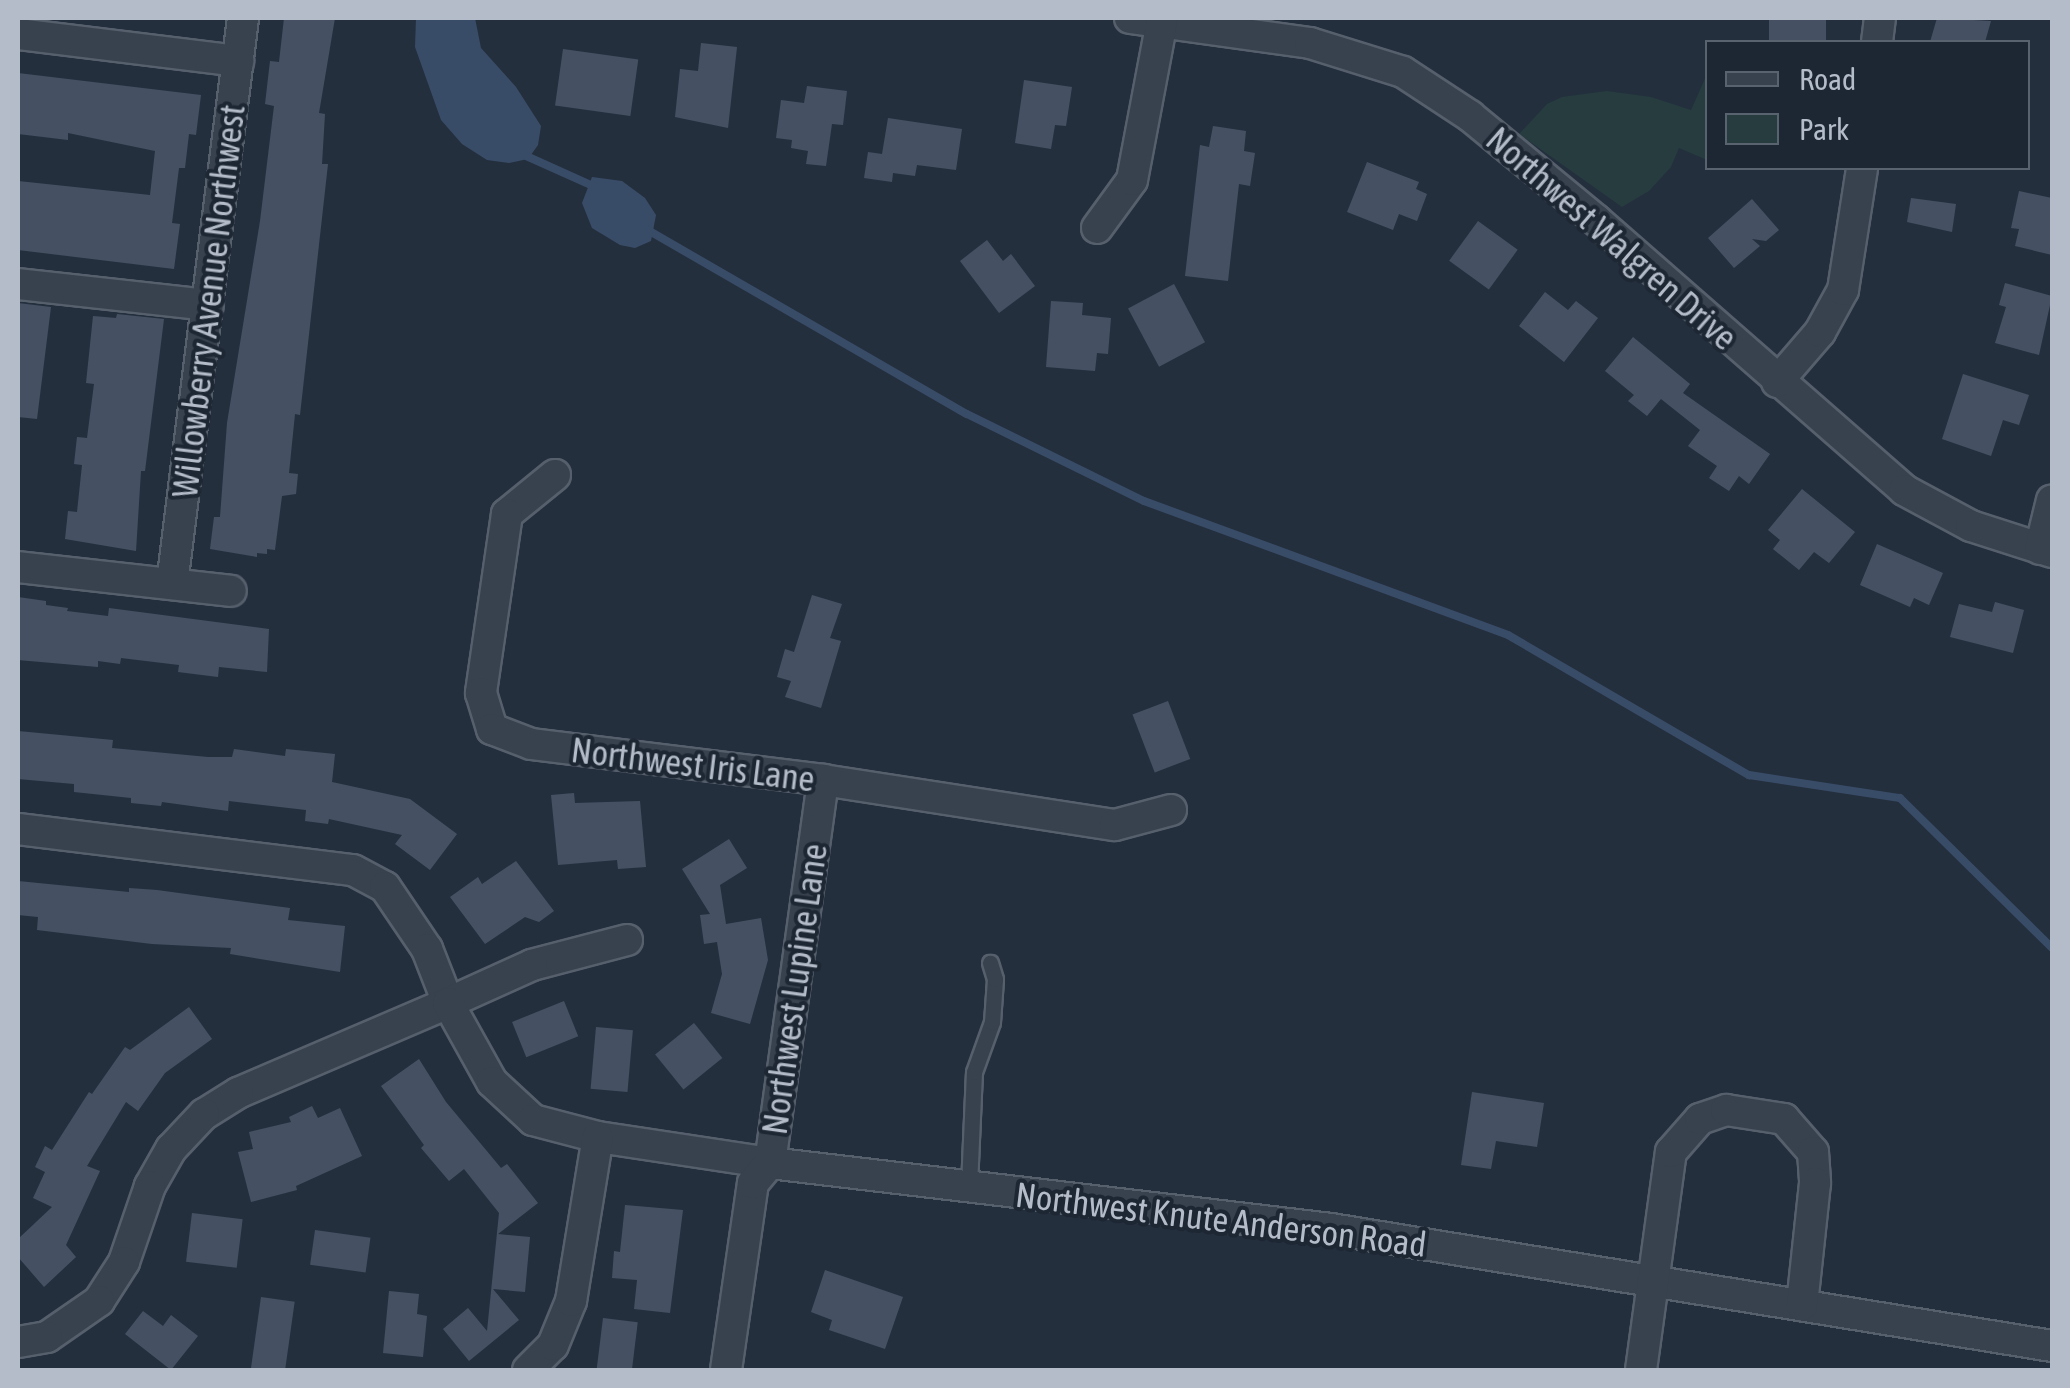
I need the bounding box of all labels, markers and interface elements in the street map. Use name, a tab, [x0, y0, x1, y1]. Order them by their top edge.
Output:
legend	[1705, 40, 2030, 170]
text: Road	[1799, 62, 1856, 96]
street label: Willowberry Avenue Northwest	[163, 102, 253, 500]
text: Park	[1799, 112, 1849, 146]
street label: Northwest Walgren Drive	[1478, 118, 1746, 358]
street label: Northwest Iris Lane	[569, 728, 817, 800]
street label: Northwest Lupine Lane	[753, 841, 835, 1137]
street label: Northwest Knute Anderson Road	[1013, 1173, 1429, 1265]

